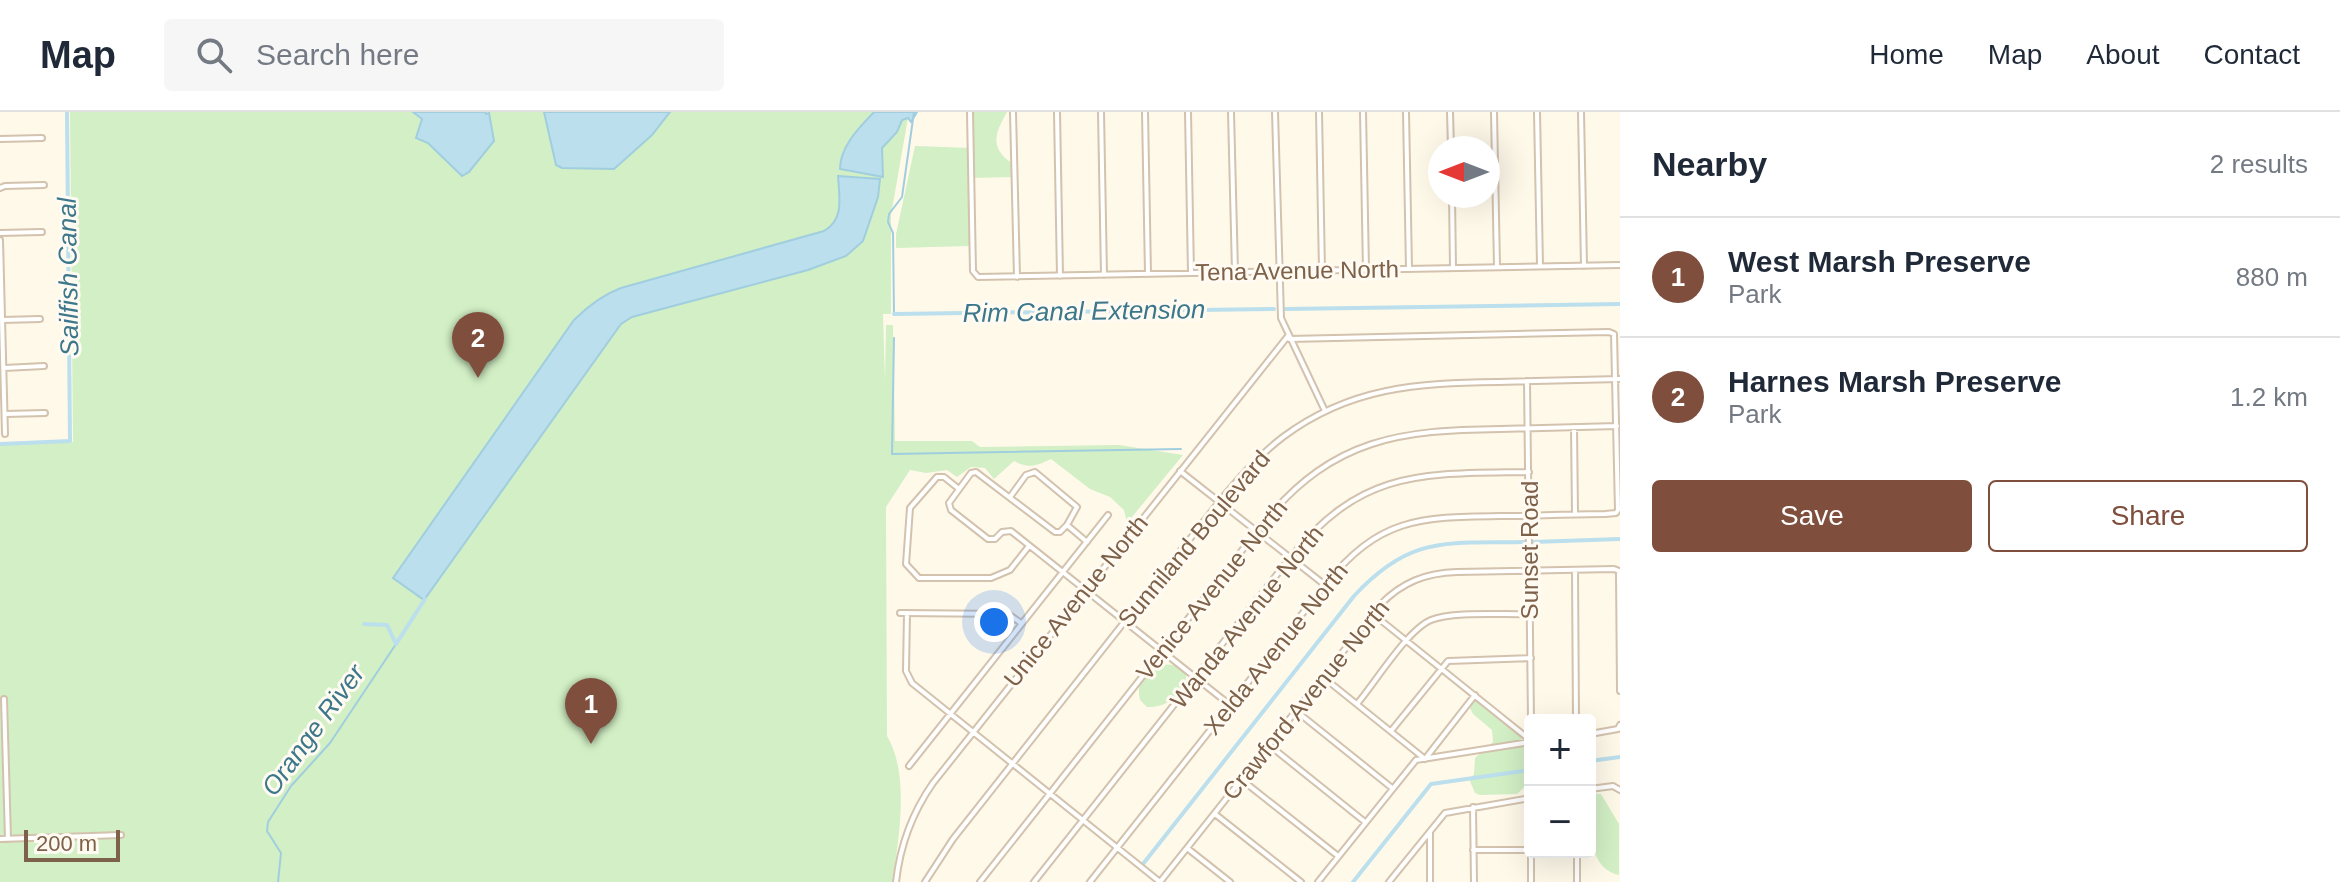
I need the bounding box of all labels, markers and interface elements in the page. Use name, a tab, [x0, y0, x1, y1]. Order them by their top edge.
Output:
search box	[164, 19, 724, 91]
icon: search	[192, 33, 236, 77]
text: Map	[40, 34, 116, 76]
text: Search here	[256, 38, 419, 71]
text: Home	[1869, 39, 1944, 70]
text: Map	[1988, 39, 2042, 70]
text: About	[2086, 39, 2160, 70]
text: Contact	[2204, 39, 2300, 70]
north arrow	[1428, 136, 1500, 208]
text: Nearby	[1652, 145, 1767, 183]
text: 2 results	[2210, 149, 2308, 179]
water label: Sailfish Canal	[52, 196, 84, 357]
text: West Marsh Preserve	[1728, 245, 2031, 278]
street label: Tena Avenue North	[1195, 255, 1399, 286]
text: 1	[1671, 262, 1685, 292]
text: 880 m	[2236, 262, 2308, 292]
text: Park	[1728, 279, 1781, 309]
water label: Rim Canal Extension	[962, 294, 1206, 328]
pin: 2	[452, 312, 504, 378]
text: Harnes Marsh Preserve	[1728, 365, 2062, 398]
text: 2	[1671, 382, 1685, 412]
text: 1.2 km	[2230, 382, 2308, 412]
text: Park	[1728, 399, 1781, 429]
street label: Sunniland Boulevard	[1112, 445, 1275, 632]
button: Save	[1652, 480, 1972, 552]
button: Share	[1988, 480, 2308, 552]
street label: Sunset Road	[1516, 481, 1543, 619]
street label: Venice Avenue North	[1131, 494, 1293, 685]
street label: Unice Avenue North	[998, 509, 1153, 692]
street label: Wanda Avenue North	[1165, 520, 1328, 713]
street label: Xelda Avenue North	[1198, 557, 1353, 740]
street label: Crawford Avenue North	[1217, 594, 1394, 805]
your location	[974, 602, 1014, 642]
water label: Orange River	[255, 658, 371, 801]
pin: 1	[565, 678, 617, 744]
map controls	[1524, 714, 1596, 858]
button: +	[1524, 714, 1596, 786]
button: −	[1524, 786, 1596, 858]
scale bar	[24, 826, 120, 862]
text: 200 m	[36, 831, 97, 856]

